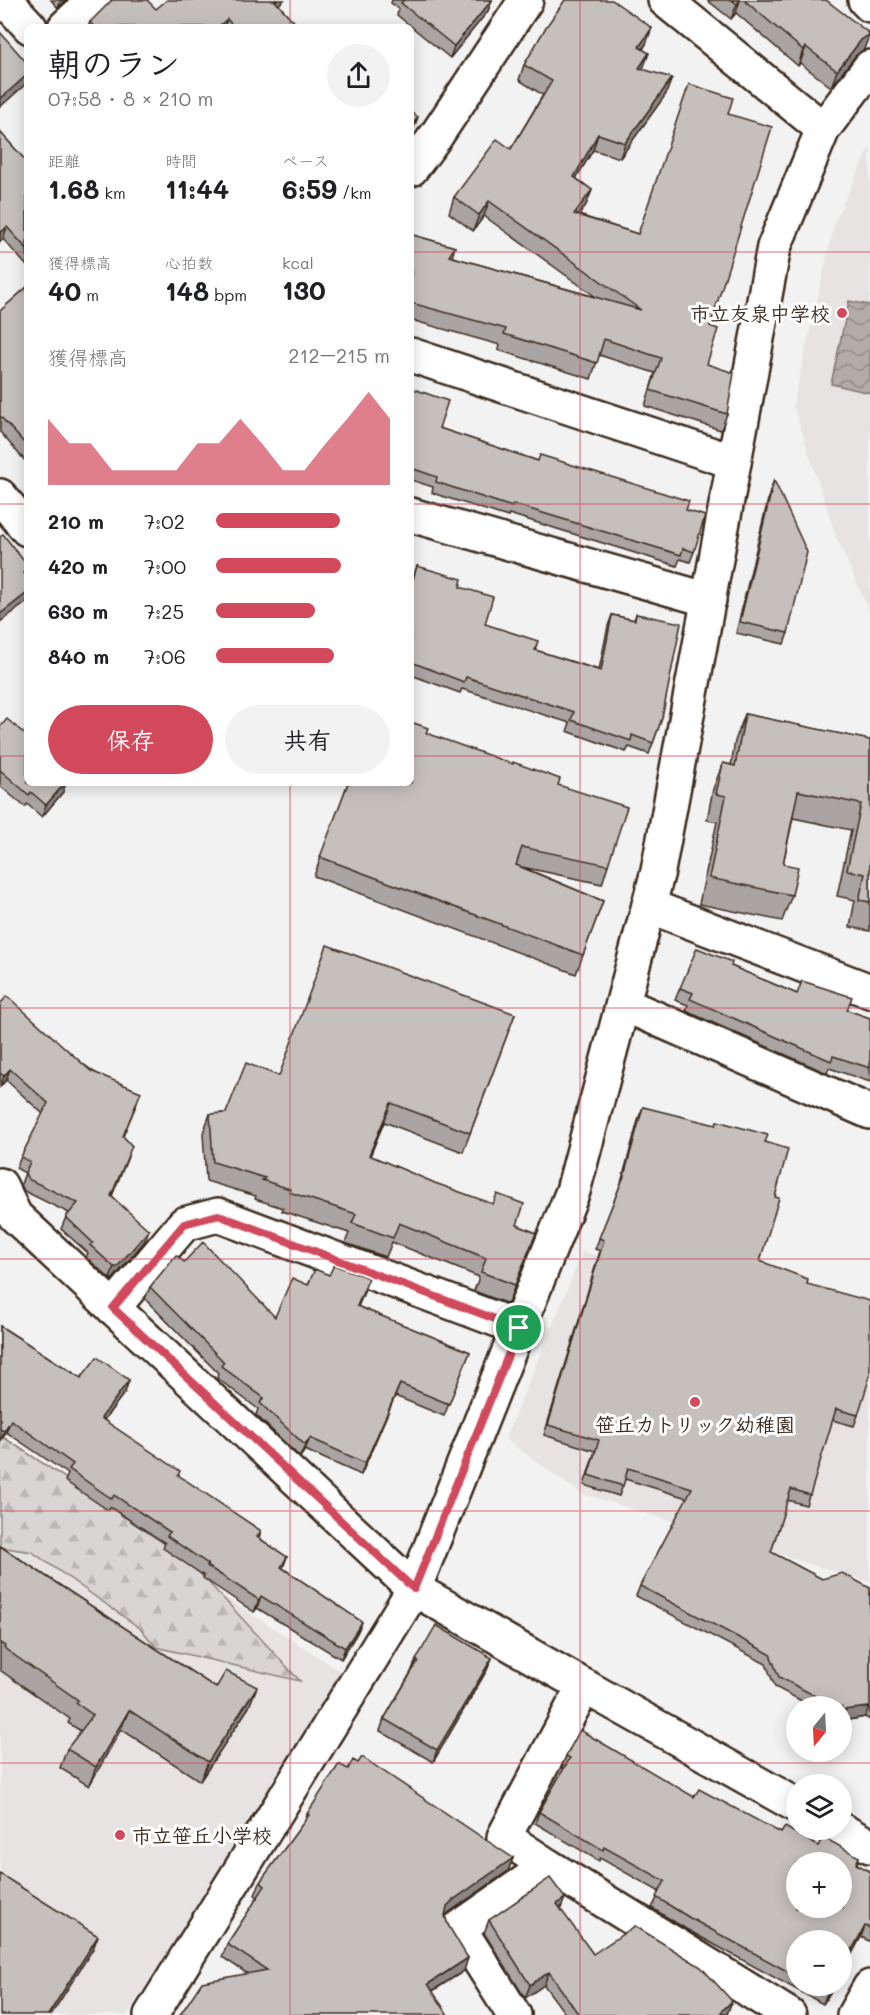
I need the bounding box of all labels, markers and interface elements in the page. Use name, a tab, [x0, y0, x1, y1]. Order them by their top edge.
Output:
text: 朝のラン	[48, 41, 180, 84]
button: share	[327, 44, 390, 107]
text: 07:58 · 8 × 210 m	[48, 85, 213, 111]
text: 距離	[48, 150, 80, 171]
text: 時間	[165, 150, 197, 171]
text: ペース	[282, 150, 329, 171]
text: 1.68	[48, 172, 99, 206]
text: 11:44	[165, 172, 229, 206]
text: 6:59	[282, 172, 337, 206]
text: km	[99, 182, 126, 203]
text: /km	[337, 182, 372, 203]
text: 獲得標高	[48, 252, 112, 273]
text: 心拍数	[165, 252, 213, 273]
text: kcal	[282, 252, 314, 273]
text: 130	[282, 273, 326, 307]
text: 40	[48, 274, 81, 308]
text: 148	[165, 274, 209, 308]
text: m	[81, 284, 99, 305]
text: bpm	[209, 284, 247, 305]
place label: 市立友泉中学校	[690, 300, 830, 326]
marker: 市立友泉中学校	[835, 306, 849, 320]
text: 212–215 m	[288, 342, 390, 368]
text: 獲得標高	[48, 344, 128, 370]
text: 210 m	[48, 508, 104, 534]
text: 7:02	[144, 508, 185, 534]
text: 420 m	[48, 553, 108, 579]
text: 7:00	[144, 553, 186, 579]
text: 630 m	[48, 598, 108, 624]
text: 7:25	[144, 598, 184, 624]
text: 840 m	[48, 643, 109, 669]
text: 7:06	[144, 643, 186, 669]
button: 保存	[48, 705, 213, 774]
button: 共有	[225, 705, 390, 774]
pin	[493, 1302, 544, 1353]
icon: arrive	[502, 1311, 535, 1344]
marker: 笹丘カトリック幼稚園	[688, 1395, 702, 1409]
place label: 笹丘カトリック幼稚園	[595, 1411, 795, 1437]
north arrow	[786, 1696, 852, 1762]
map controls	[786, 1696, 852, 1996]
button: layers	[786, 1774, 852, 1840]
place label: 市立笹丘小学校	[132, 1822, 272, 1848]
marker: 市立笹丘小学校	[113, 1828, 127, 1842]
button: +	[786, 1852, 852, 1918]
button: −	[786, 1930, 852, 1996]

